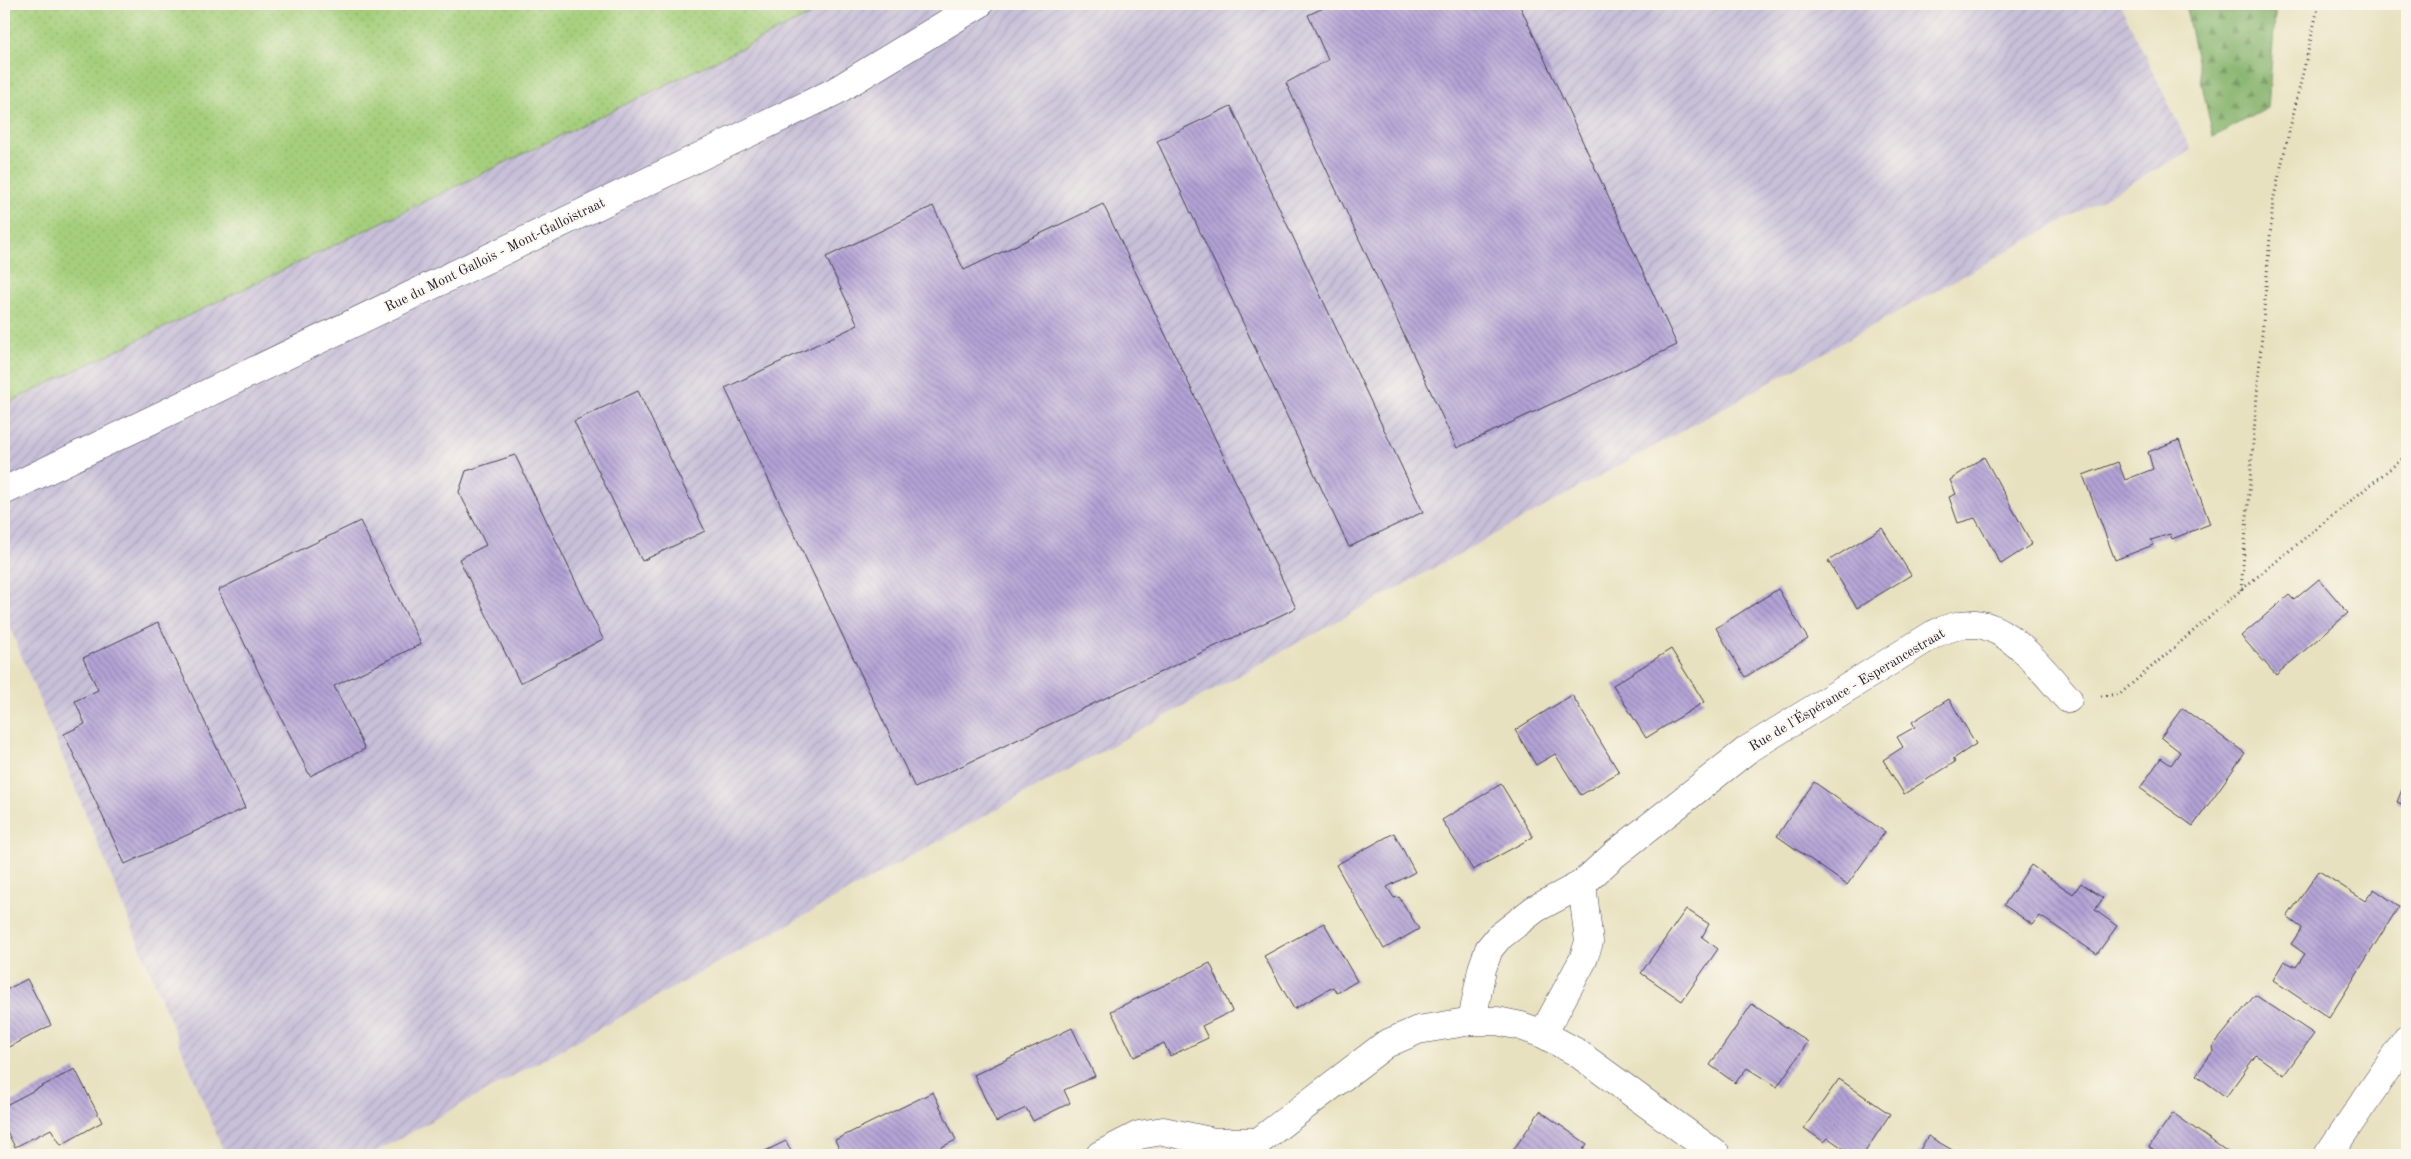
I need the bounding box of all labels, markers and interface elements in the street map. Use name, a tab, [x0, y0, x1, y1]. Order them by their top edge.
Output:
street label: Rue du Mont Gallois - Mont-Galloistraat	[383, 195, 607, 315]
street label: Rue de l'Éspérance - Esperancestraat	[1745, 623, 1947, 754]

